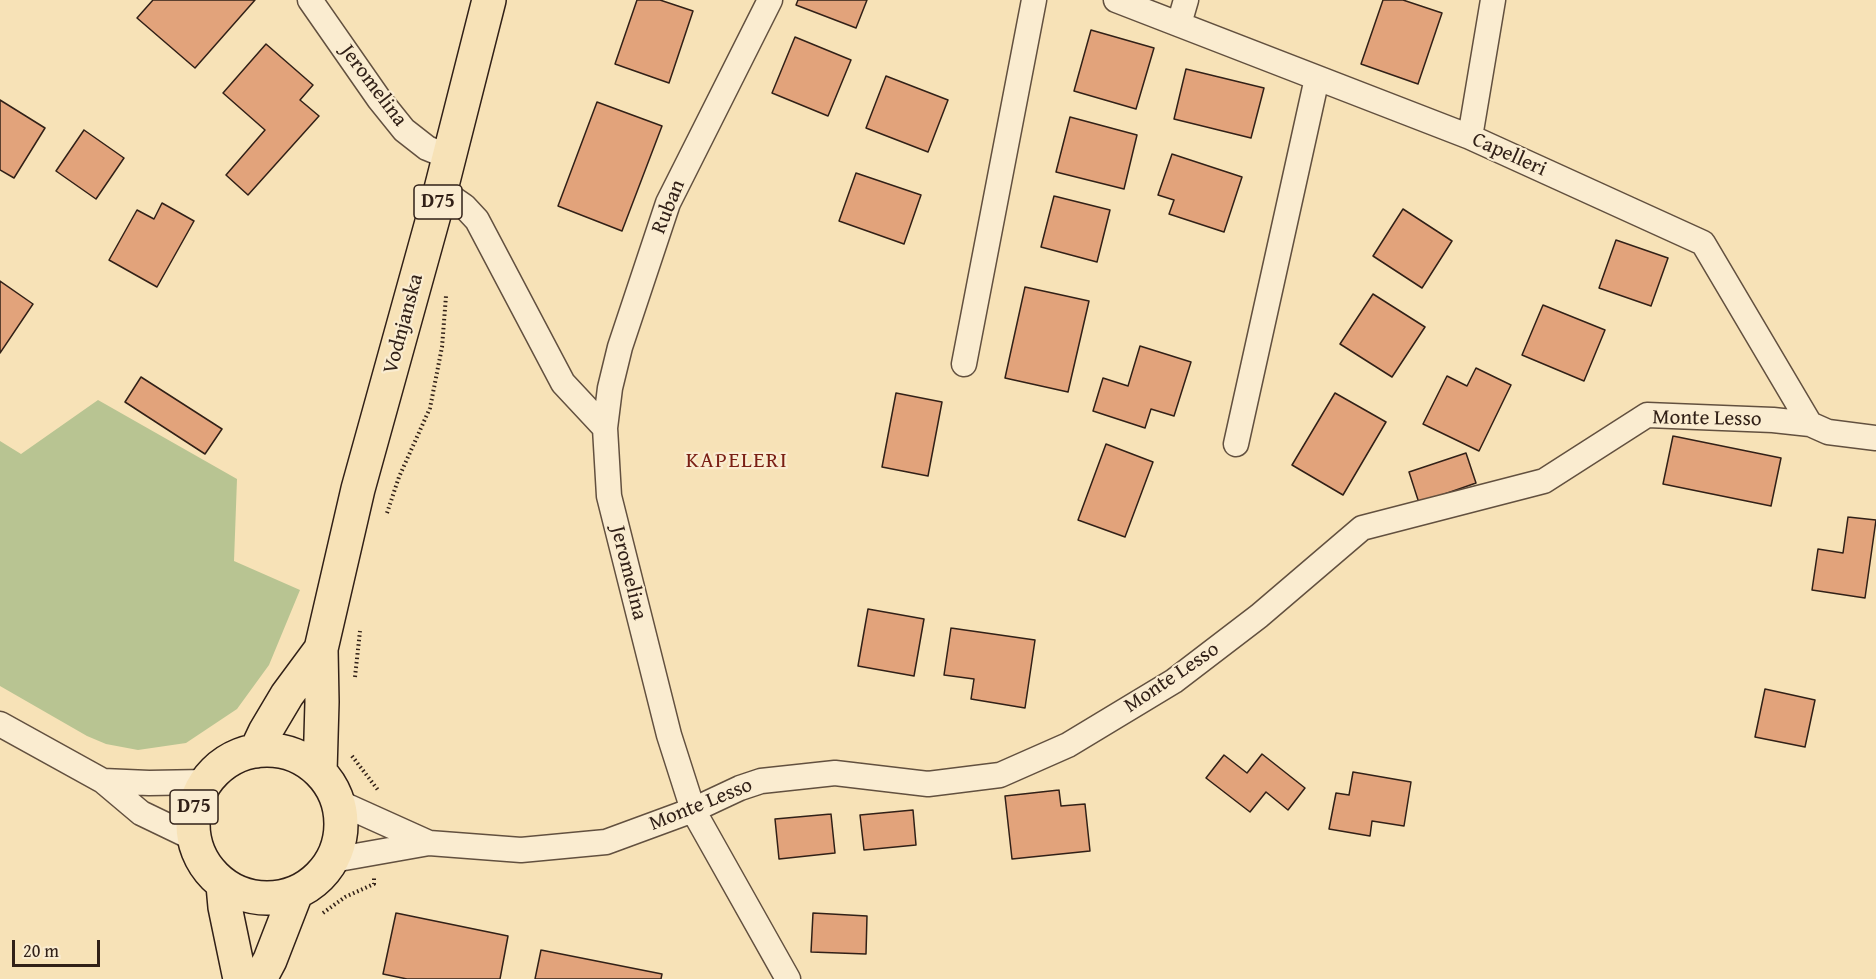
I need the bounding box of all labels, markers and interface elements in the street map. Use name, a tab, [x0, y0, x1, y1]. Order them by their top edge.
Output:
street label: Jeromelina	[334, 40, 412, 132]
street label: Capelleri	[1468, 127, 1550, 183]
street label: Ruban	[647, 176, 691, 238]
road number: D75	[414, 185, 462, 219]
street label: Vodnjanska	[379, 271, 429, 377]
street label: Monte Lesso	[1652, 405, 1762, 433]
district label: KAPELERI	[686, 448, 788, 474]
street label: Jeromelina	[604, 523, 652, 623]
street label: Monte Lesso	[1120, 637, 1224, 719]
street label: Monte Lesso	[646, 773, 756, 837]
road number: D75	[170, 790, 218, 824]
scale bar	[15, 928, 104, 966]
text: 20 m	[23, 937, 59, 964]

